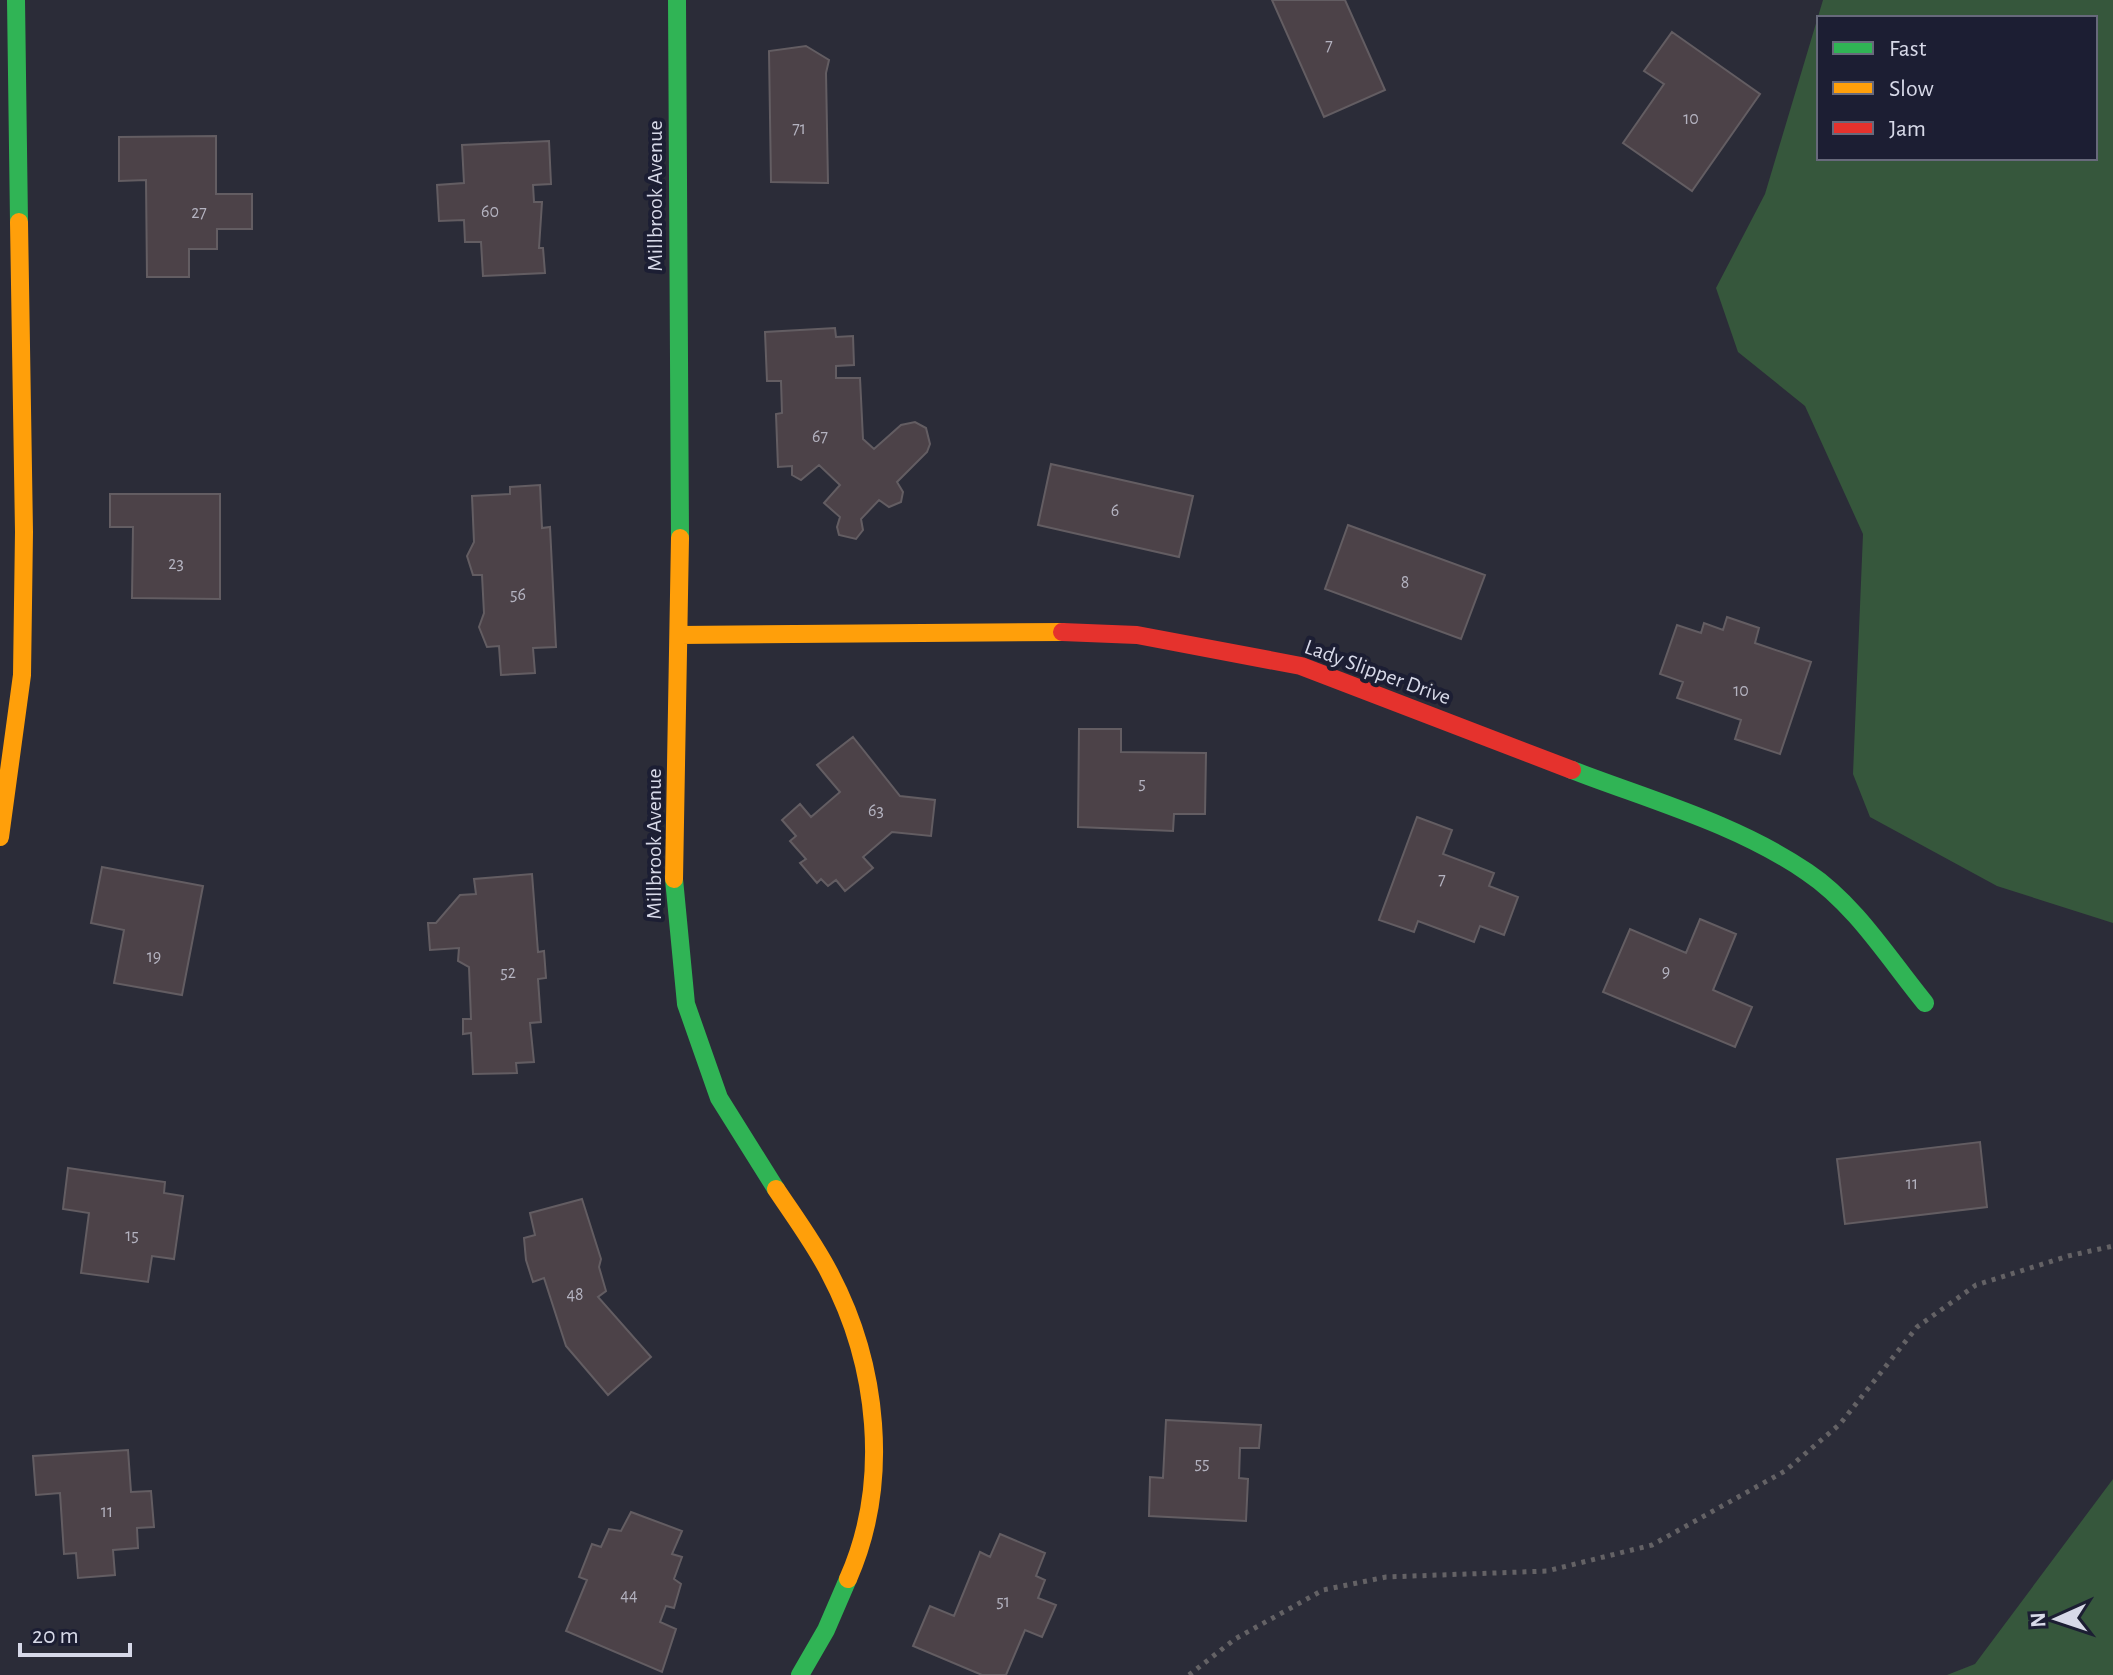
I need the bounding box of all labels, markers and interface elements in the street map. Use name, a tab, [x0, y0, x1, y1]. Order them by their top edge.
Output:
legend	[1817, 16, 2097, 160]
house number: 7	[1325, 37, 1333, 55]
text: Fast	[1889, 37, 1927, 61]
text: Slow	[1889, 77, 1934, 101]
house number: 10	[1683, 110, 1699, 128]
text: Jam	[1889, 117, 1926, 141]
street label: Millbrook Avenue	[644, 120, 666, 272]
house number: 71	[792, 120, 806, 138]
house number: 60	[481, 203, 499, 221]
house number: 27	[191, 204, 207, 222]
house number: 67	[812, 428, 828, 446]
house number: 6	[1111, 502, 1119, 520]
house number: 23	[168, 555, 184, 573]
house number: 8	[1401, 574, 1409, 592]
house number: 56	[510, 586, 526, 604]
street label: Lady Slipper Drive	[1302, 635, 1454, 709]
house number: 10	[1733, 682, 1749, 700]
street label: Millbrook Avenue	[643, 768, 665, 920]
house number: 5	[1138, 775, 1146, 793]
house number: 63	[868, 802, 884, 820]
house number: 7	[1438, 871, 1446, 889]
house number: 19	[147, 948, 161, 966]
house number: 9	[1662, 963, 1670, 981]
house number: 52	[500, 964, 516, 982]
house number: 11	[1906, 1175, 1918, 1193]
house number: 15	[125, 1227, 139, 1245]
house number: 48	[566, 1286, 584, 1304]
house number: 55	[1194, 1455, 1210, 1473]
house number: 11	[101, 1503, 113, 1521]
north arrow	[2017, 1579, 2097, 1659]
house number: 44	[620, 1587, 638, 1605]
house number: 51	[996, 1593, 1010, 1611]
scale bar	[20, 1607, 130, 1657]
text: N	[2027, 1612, 2049, 1628]
text: 20 m	[32, 1624, 79, 1648]

